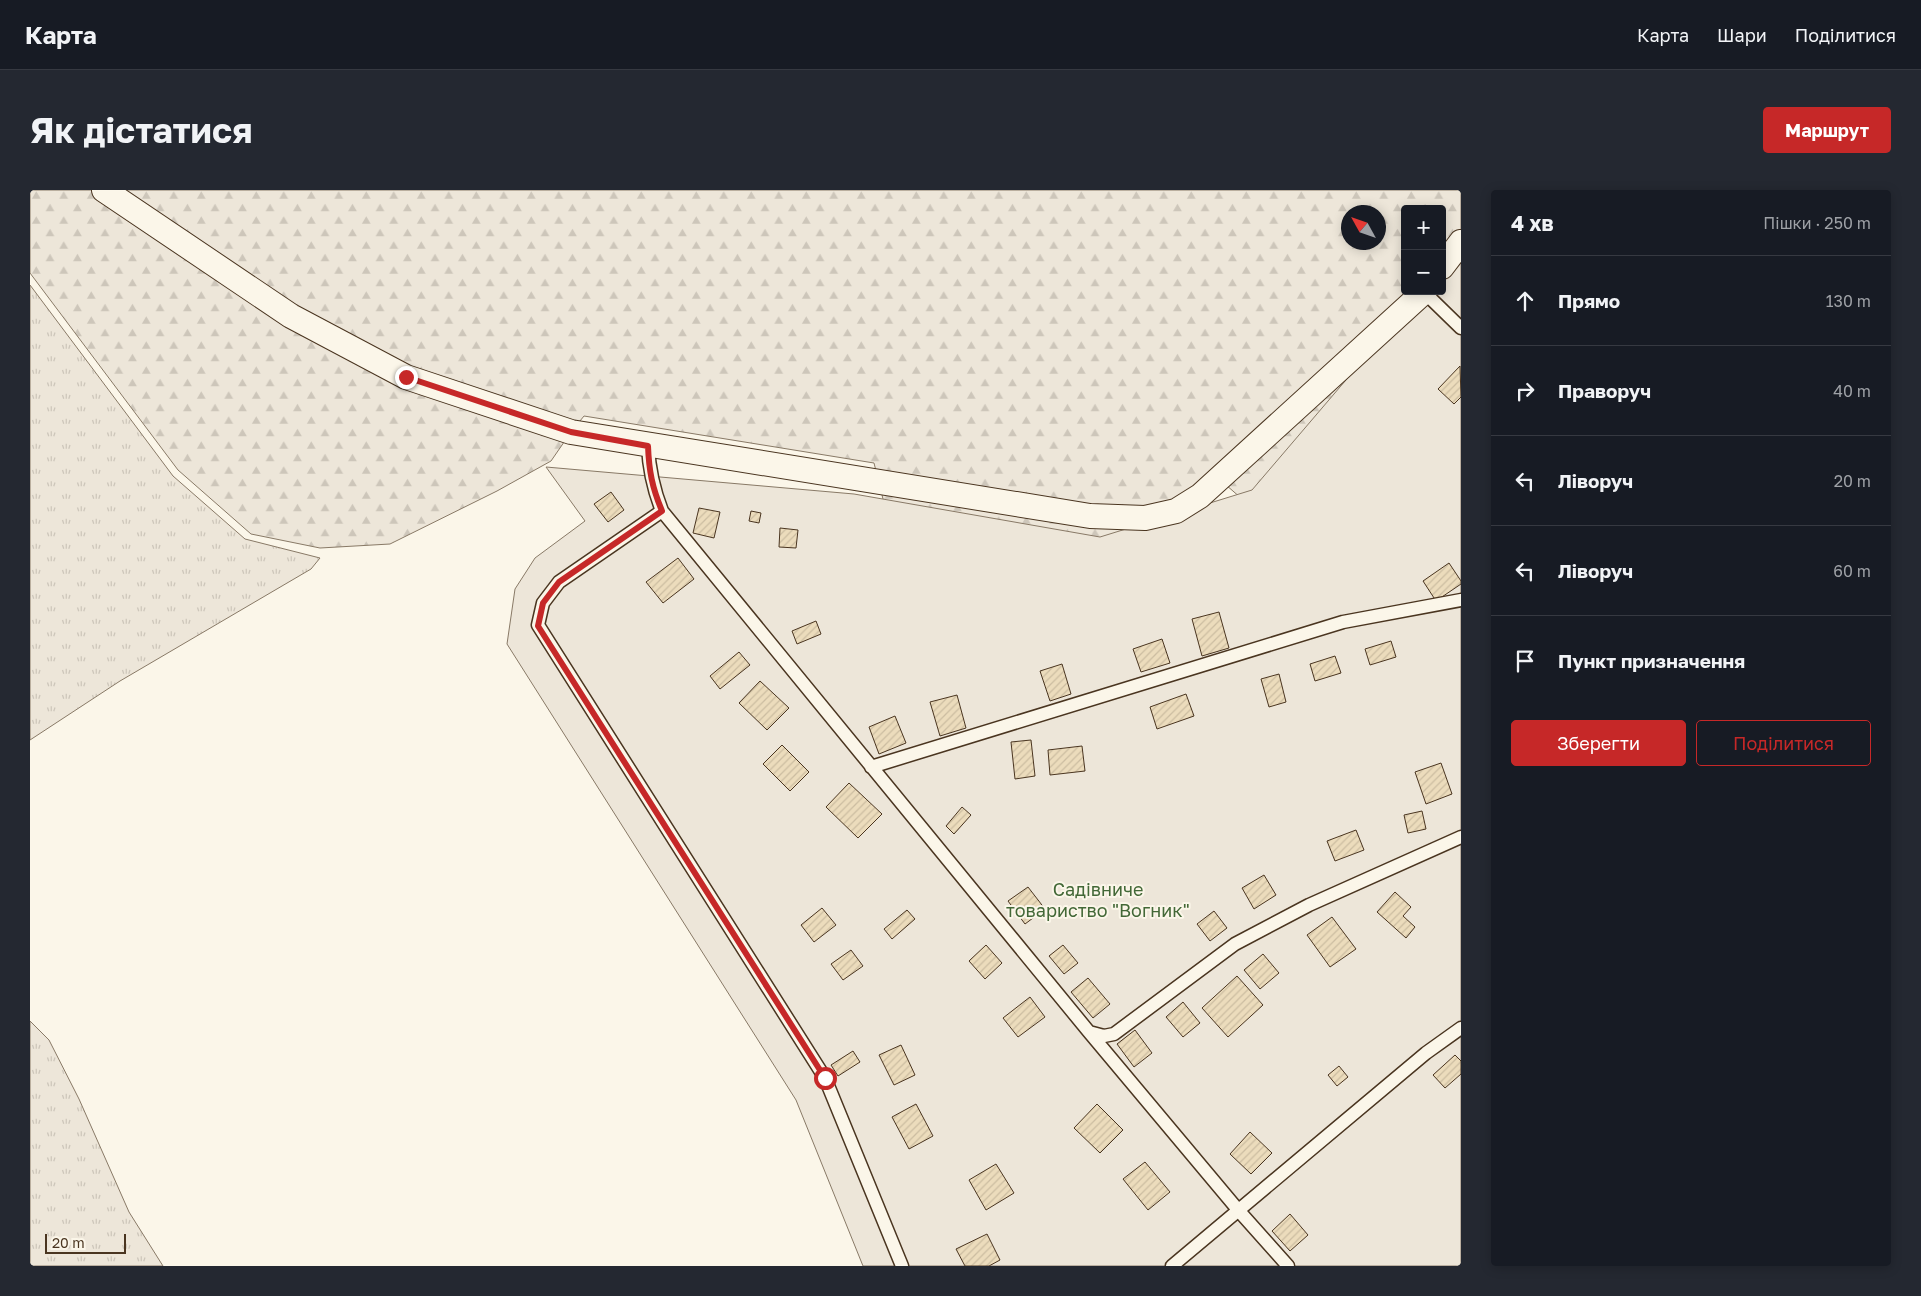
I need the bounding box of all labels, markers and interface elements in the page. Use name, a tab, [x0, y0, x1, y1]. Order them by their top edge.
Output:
text: Карта	[25, 20, 97, 49]
text: Карта	[1637, 24, 1689, 46]
text: Шари	[1717, 24, 1767, 46]
text: Поділитися	[1795, 24, 1896, 46]
button: Маршрут	[1763, 107, 1891, 153]
text: Як дістатися	[30, 109, 253, 151]
north arrow	[1341, 205, 1386, 250]
map controls	[1401, 205, 1446, 295]
button: +	[1401, 205, 1446, 250]
text: 4 хв	[1511, 210, 1554, 236]
text: Пішки · 250 m	[1763, 213, 1871, 233]
button: −	[1401, 250, 1446, 295]
icon: ahead	[1511, 287, 1539, 315]
text: Прямо	[1558, 289, 1620, 312]
text: 130 m	[1826, 291, 1871, 311]
route end	[395, 366, 418, 389]
icon: right	[1511, 377, 1539, 405]
text: Праворуч	[1558, 379, 1651, 402]
text: 40 m	[1833, 381, 1871, 401]
icon: left	[1511, 467, 1539, 495]
text: Ліворуч	[1558, 469, 1633, 492]
text: 20 m	[1834, 471, 1871, 491]
icon: left	[1511, 557, 1539, 585]
text: Ліворуч	[1558, 559, 1633, 582]
text: 60 m	[1833, 561, 1871, 581]
icon: arrive	[1511, 647, 1539, 675]
text: Пункт призначення	[1558, 649, 1745, 672]
button: Зберегти	[1511, 720, 1686, 766]
button: Поділитися	[1696, 720, 1871, 766]
park label: Садівниче товариство "Вогник"	[1006, 878, 1190, 921]
route start	[814, 1067, 837, 1090]
scale bar	[45, 1231, 126, 1254]
text: 20 m	[52, 1234, 85, 1251]

